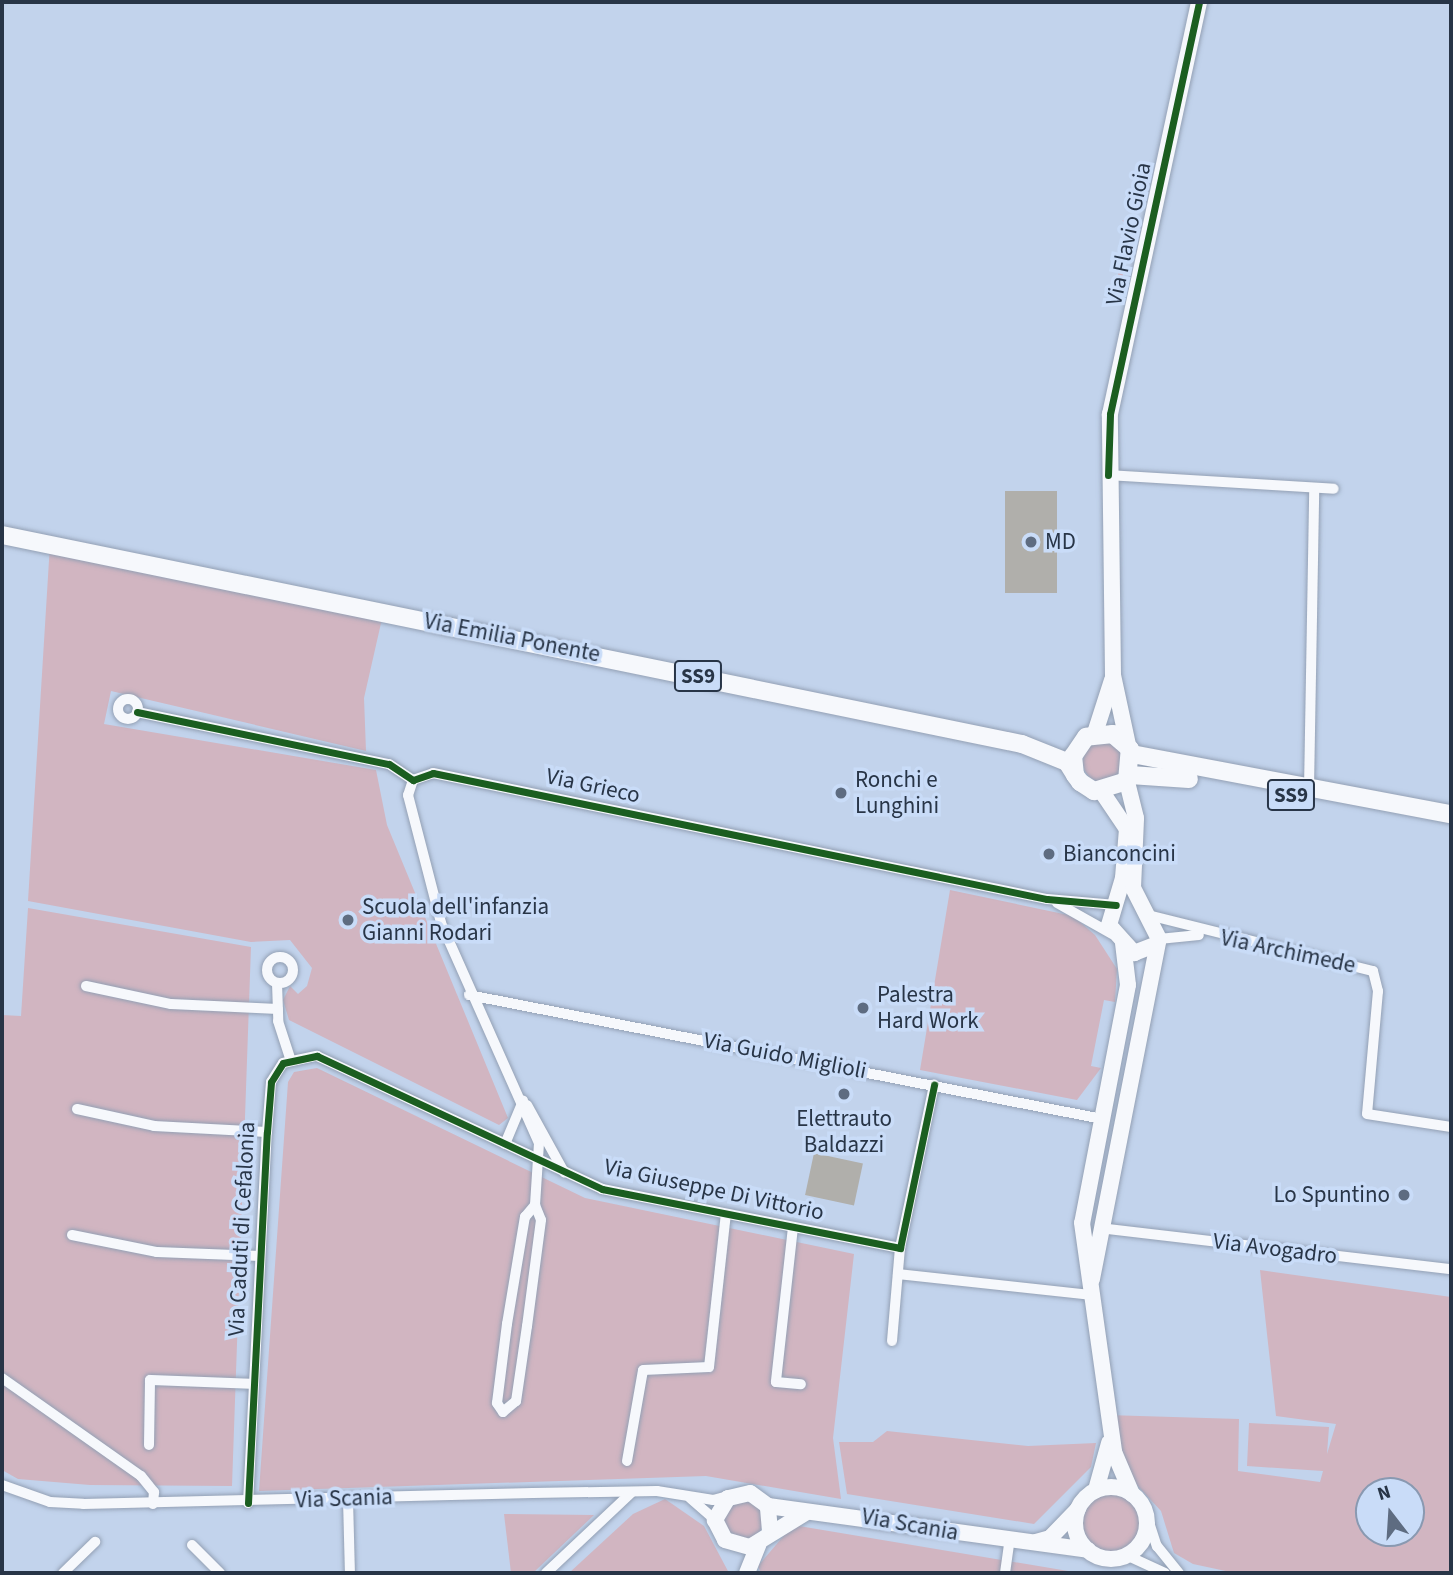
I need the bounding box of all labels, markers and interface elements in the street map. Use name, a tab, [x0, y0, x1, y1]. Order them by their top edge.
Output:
street label: Via Flavio Gioia	[1100, 160, 1158, 308]
place label: MD	[1045, 528, 1076, 556]
marker: MD	[1023, 534, 1039, 550]
street label: Via Emilia Ponente	[422, 607, 602, 669]
road number: SS9	[674, 658, 722, 694]
street label: Via Grieco	[543, 763, 643, 809]
place label: Ronchi e Lunghini	[855, 766, 939, 820]
road number: SS9	[1266, 778, 1316, 812]
marker: Ronchi e Lunghini	[833, 785, 849, 801]
place label: Bianconcini	[1063, 840, 1176, 868]
marker: Bianconcini	[1041, 846, 1057, 862]
place label: Scuola dell'infanzia Gianni Rodari	[362, 893, 549, 947]
marker: Scuola dell'infanzia Gianni Rodari	[340, 912, 356, 928]
street label: Via Archimede	[1218, 924, 1358, 980]
place label: Palestra Hard Work	[877, 981, 979, 1035]
marker: Palestra Hard Work	[855, 1000, 871, 1016]
street label: Via Guido Miglioli	[701, 1027, 869, 1085]
marker: Elettrauto Baldazzi	[836, 1086, 852, 1102]
place label: Elettrauto Baldazzi	[796, 1105, 892, 1159]
street label: Via Caduti di Cefalonia	[223, 1121, 261, 1337]
street label: Via Giuseppe Di Vittorio	[602, 1153, 826, 1227]
place label: Lo Spuntino	[1273, 1181, 1390, 1209]
marker: Lo Spuntino	[1396, 1187, 1412, 1203]
street label: Via Avogadro	[1211, 1228, 1339, 1270]
north arrow	[1355, 1477, 1425, 1547]
text: N	[1374, 1479, 1394, 1508]
street label: Via Scania	[295, 1484, 393, 1514]
street label: Via Scania	[860, 1503, 960, 1547]

